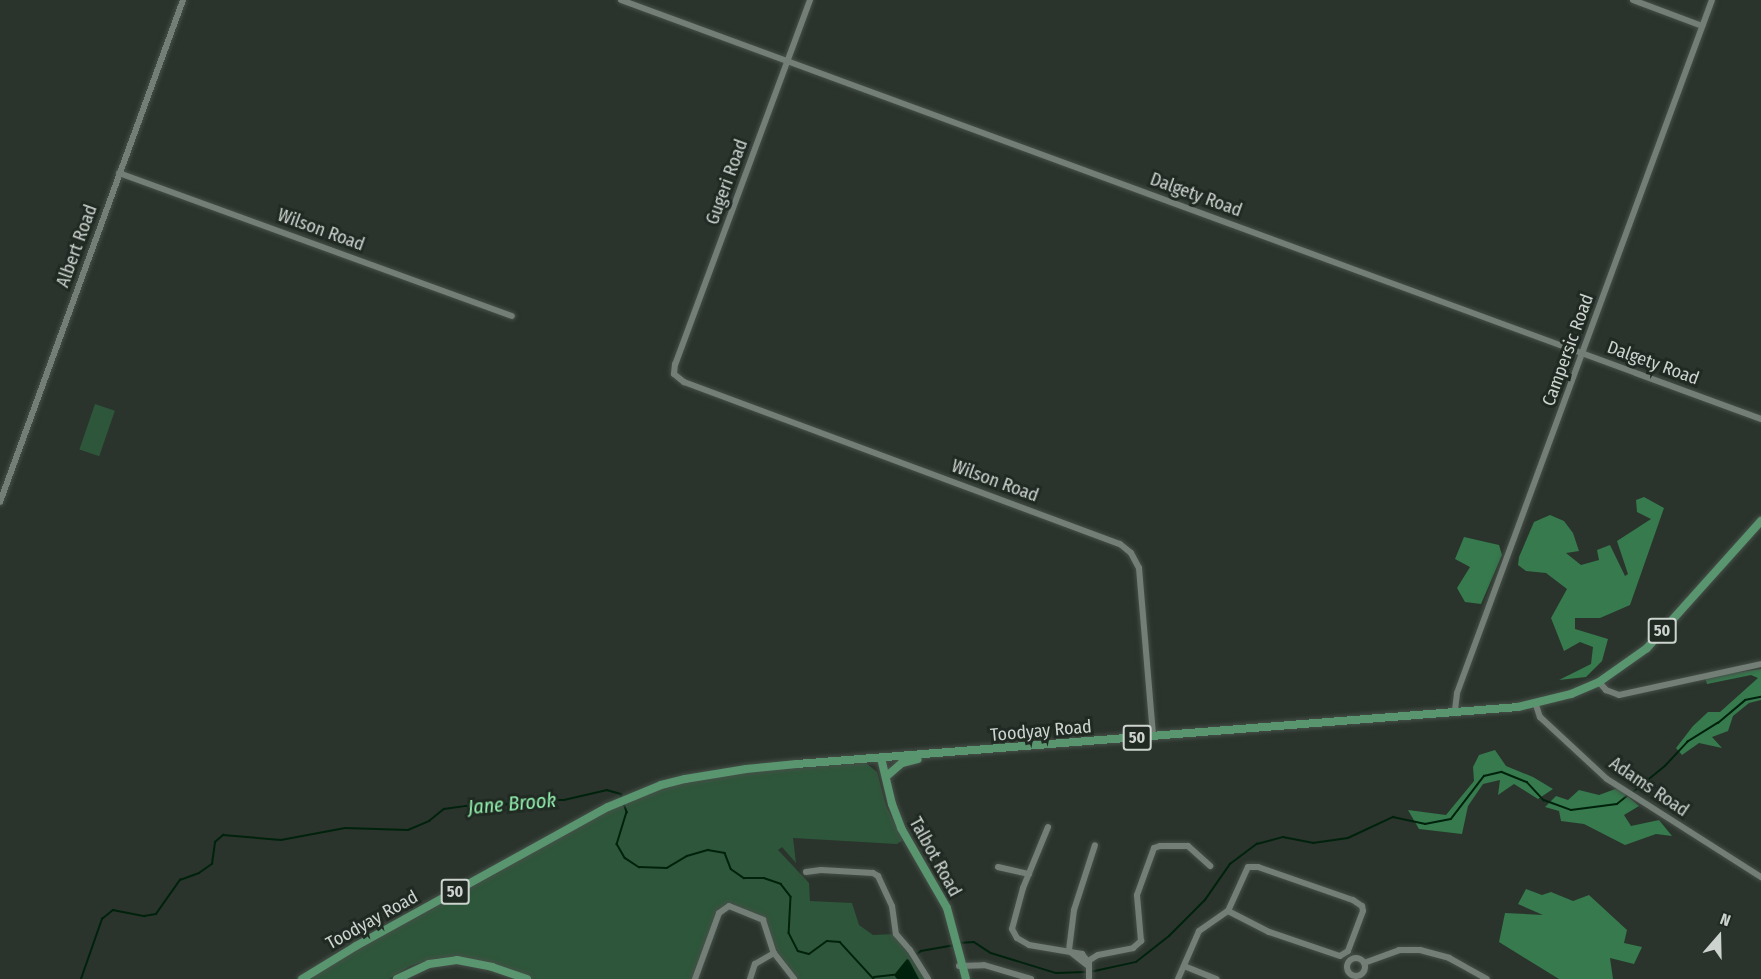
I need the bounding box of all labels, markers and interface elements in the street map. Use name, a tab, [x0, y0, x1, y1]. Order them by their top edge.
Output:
street label: Gugeri Road	[702, 136, 752, 228]
street label: Dalgety Road	[1147, 168, 1245, 222]
street label: Albert Road	[52, 202, 102, 290]
street label: Wilson Road	[275, 204, 367, 256]
street label: Campersic Road	[1538, 291, 1598, 409]
street label: Dalgety Road	[1604, 336, 1702, 390]
street label: Wilson Road	[949, 455, 1041, 507]
road number: 50	[1647, 618, 1677, 644]
street label: Toodyay Road	[989, 716, 1093, 746]
road number: 50	[1122, 725, 1152, 751]
street label: Adams Road	[1605, 753, 1693, 821]
water label: Jane Brook	[467, 788, 557, 820]
street label: Talbot Road	[904, 814, 966, 900]
road number: 50	[440, 879, 470, 905]
street label: Toodyay Road	[322, 886, 422, 954]
north arrow	[1689, 907, 1749, 967]
text: N	[1718, 909, 1733, 930]

